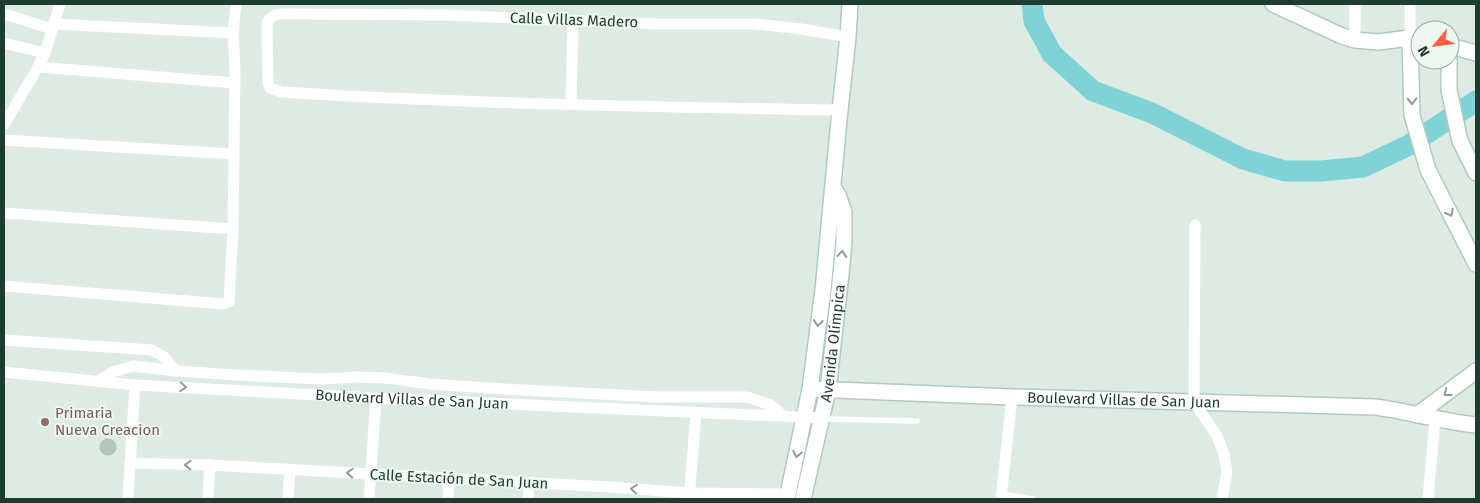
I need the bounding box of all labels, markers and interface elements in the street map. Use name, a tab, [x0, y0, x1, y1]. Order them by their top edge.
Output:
street label: Calle Villas Madero	[509, 9, 639, 31]
north arrow	[1410, 20, 1460, 70]
text: N	[1414, 43, 1434, 59]
one-way arrow	[1406, 97, 1417, 105]
one-way arrow	[1444, 208, 1454, 217]
one-way arrow	[837, 250, 848, 258]
street label: Avenida Olímpica	[817, 283, 849, 404]
one-way arrow	[813, 319, 824, 327]
one-way arrow	[180, 382, 188, 393]
street label: Boulevard Villas de San Juan	[315, 386, 509, 413]
street label: Boulevard Villas de San Juan	[1027, 388, 1221, 412]
one-way arrow	[1444, 388, 1453, 396]
place label: Primaria Nueva Creacion	[55, 404, 160, 439]
marker: Primaria Nueva Creacion	[39, 416, 51, 428]
one-way arrow	[792, 449, 803, 458]
one-way arrow	[183, 459, 191, 470]
street label: Calle Estación de San Juan	[369, 465, 549, 493]
one-way arrow	[346, 468, 354, 479]
one-way arrow	[630, 484, 638, 495]

